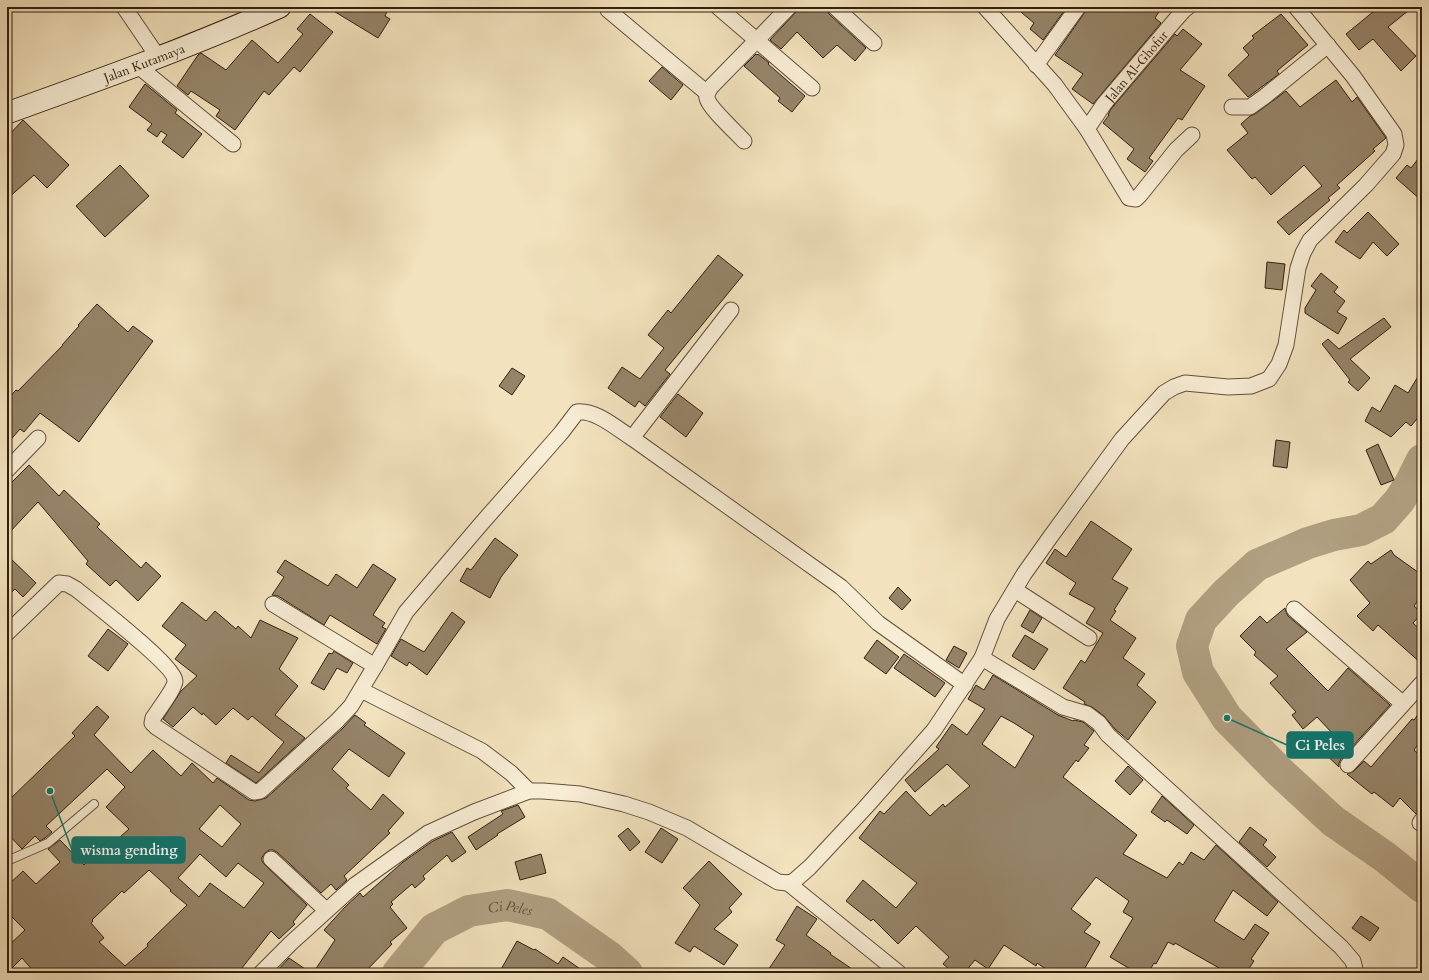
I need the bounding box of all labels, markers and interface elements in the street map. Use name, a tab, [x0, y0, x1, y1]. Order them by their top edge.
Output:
street label: Jalan Al-Ghofur	[1100, 27, 1173, 108]
street label: Jalan Kutamaya	[99, 40, 188, 88]
callout: Ci Peles	[1287, 732, 1353, 758]
text: Ci Peles	[1295, 736, 1345, 755]
callout: wisma gending	[72, 837, 185, 863]
text: wisma gending	[80, 841, 178, 860]
water label: Ci Peles	[487, 896, 534, 920]

